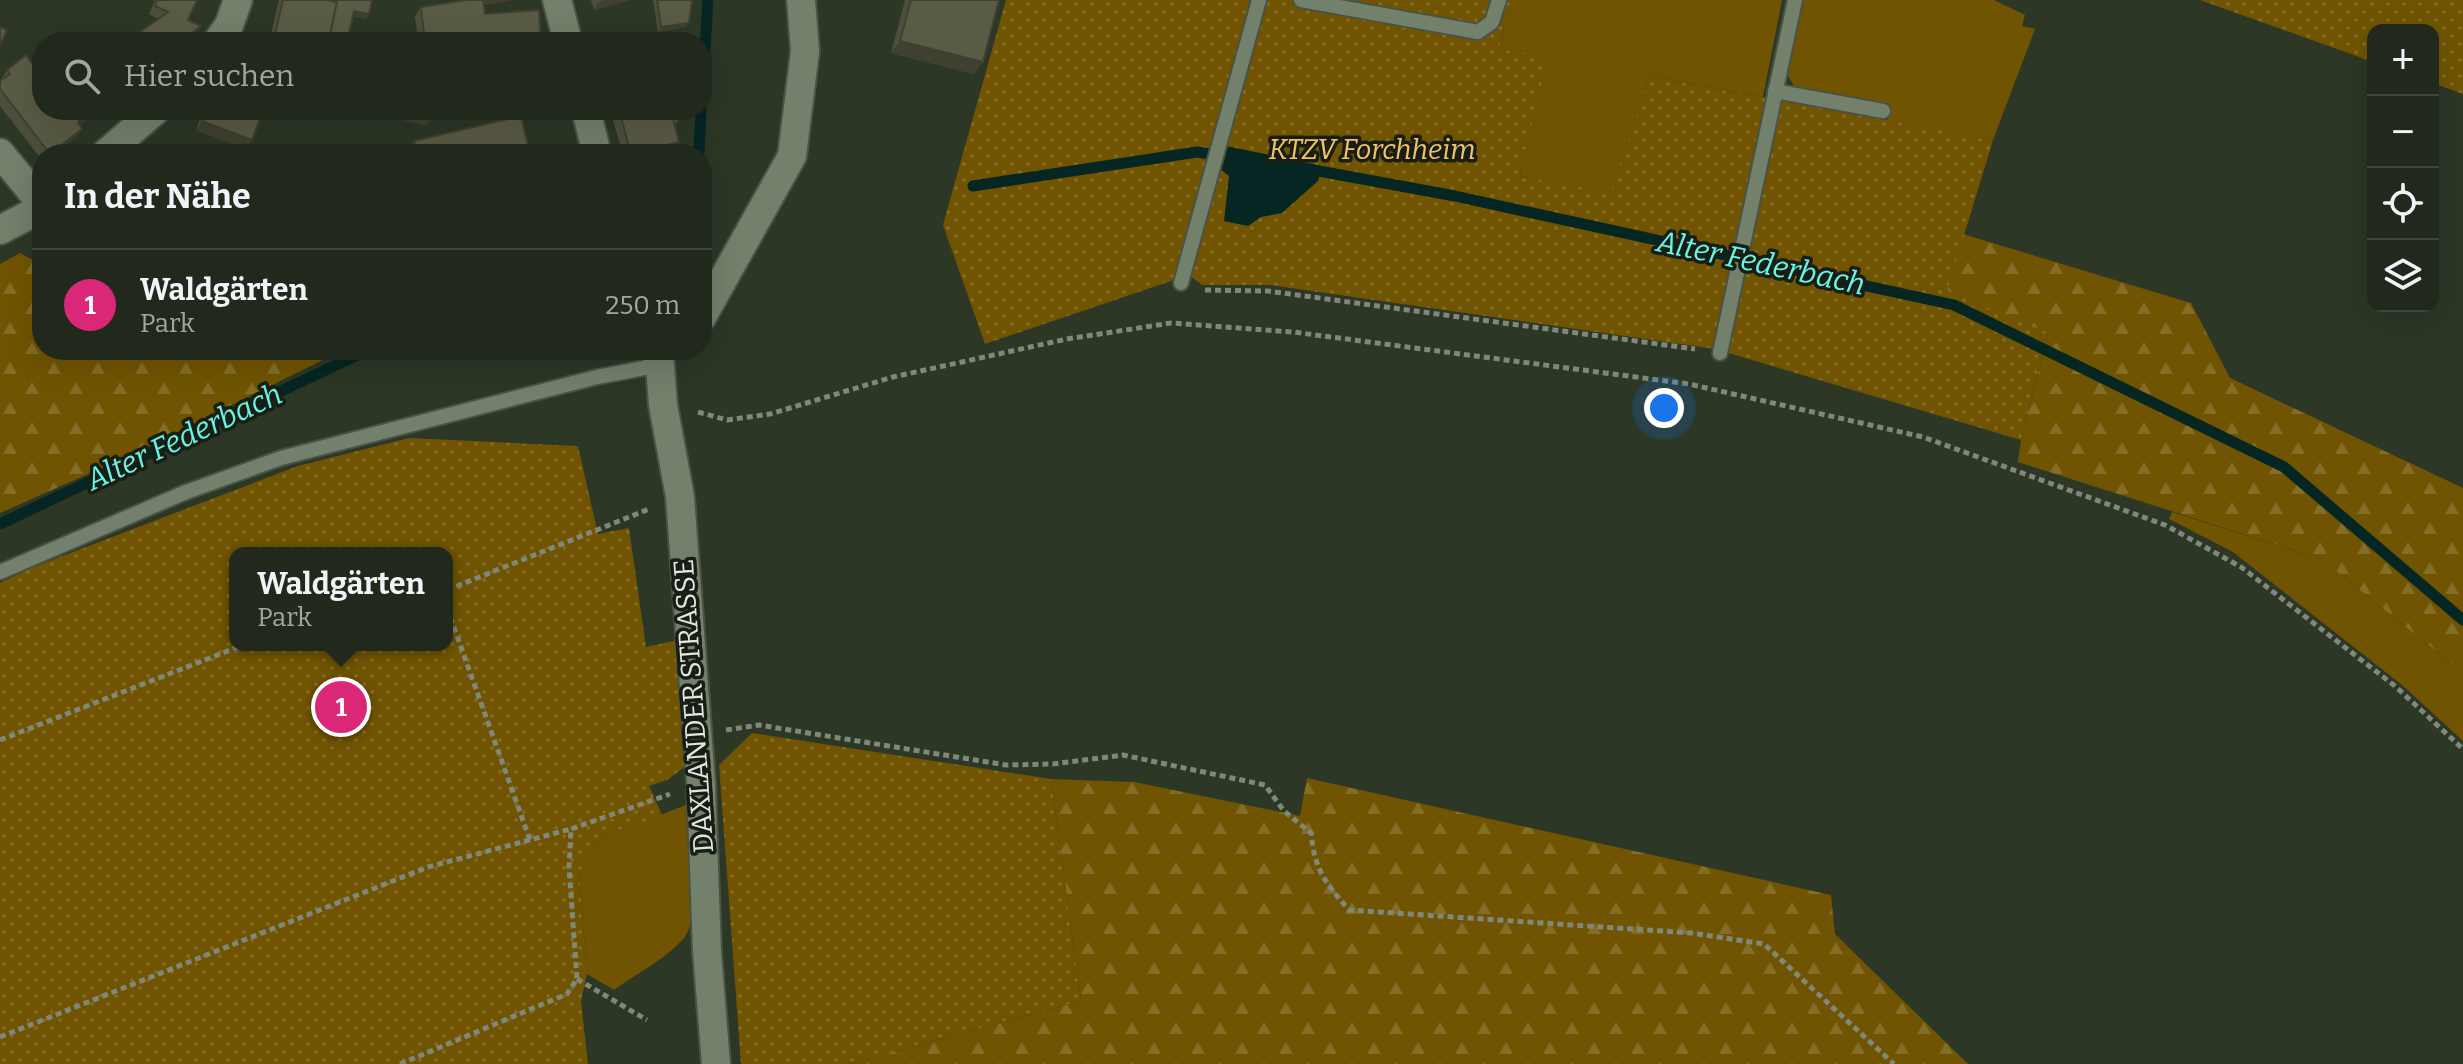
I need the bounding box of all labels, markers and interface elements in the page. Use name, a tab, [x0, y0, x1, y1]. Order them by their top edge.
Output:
map controls	[2367, 24, 2439, 312]
button: +	[2367, 24, 2439, 96]
search box	[32, 32, 712, 120]
icon: search	[60, 54, 104, 98]
text: Hier suchen	[124, 58, 294, 94]
button: −	[2367, 96, 2439, 168]
park label: KTZV Forchheim	[1268, 133, 1476, 166]
button: locate	[2367, 168, 2439, 240]
text: In der Nähe	[64, 176, 251, 217]
water label: Alter Federbach	[1652, 223, 1868, 303]
button: layers	[2367, 240, 2439, 312]
text: Waldgärten	[140, 272, 308, 308]
text: 1	[84, 290, 96, 321]
text: 250 m	[605, 290, 680, 321]
text: Park	[140, 308, 195, 339]
water label: Alter Federbach	[79, 376, 288, 499]
your location	[1644, 388, 1684, 428]
popup	[229, 547, 453, 651]
street label: DAXLANDER STRASSE	[667, 558, 720, 854]
text: Waldgärten	[257, 566, 425, 602]
text: Park	[257, 602, 312, 633]
pin: 1	[315, 677, 367, 737]

